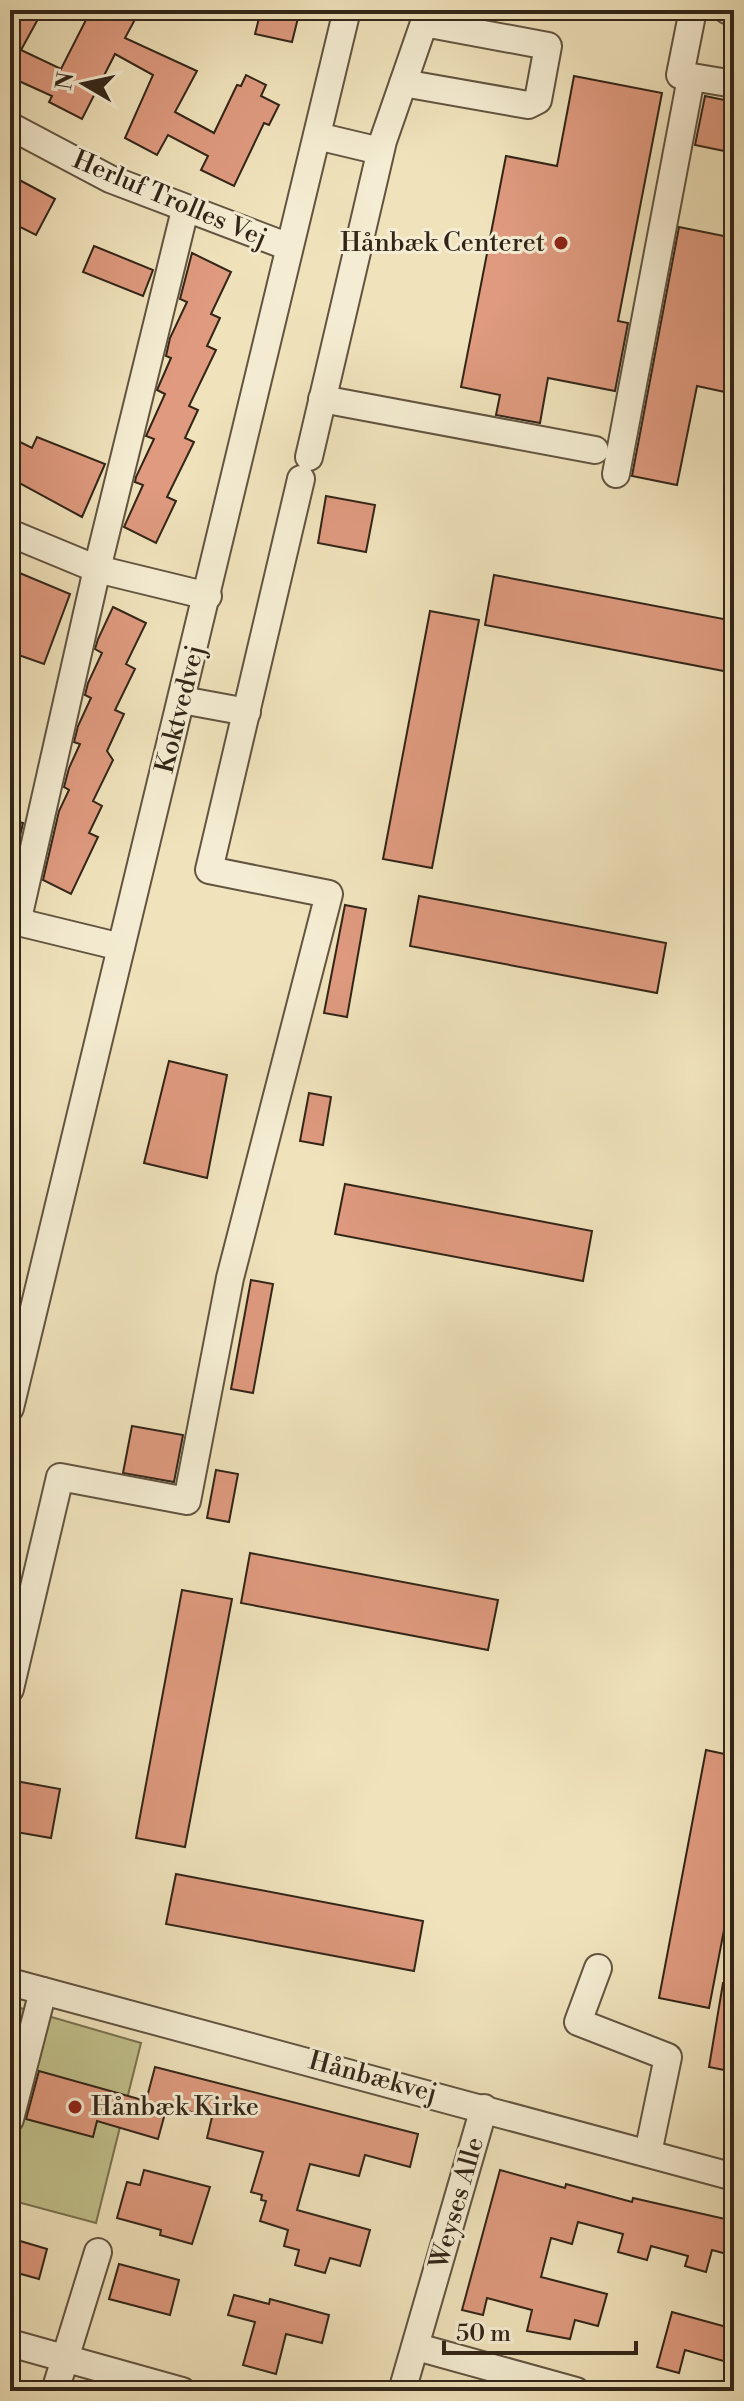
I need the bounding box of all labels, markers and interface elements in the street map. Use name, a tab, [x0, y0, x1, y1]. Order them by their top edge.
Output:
north arrow	[44, 44, 124, 124]
text: N	[51, 70, 81, 92]
street label: Herluf Trolles Vej	[68, 144, 272, 254]
place label: Hånbæk Centeret	[340, 227, 545, 259]
marker: Hånbæk Centeret	[552, 234, 570, 252]
street label: Koktvedvej	[149, 642, 211, 776]
street label: Hånbækvej	[305, 2044, 441, 2110]
place label: Hånbæk Kirke	[91, 2091, 259, 2123]
marker: Hånbæk Kirke	[66, 2098, 84, 2116]
street label: Weyses Alle	[423, 2134, 491, 2273]
scale bar	[444, 2305, 636, 2355]
text: 50 m	[456, 2319, 511, 2349]

